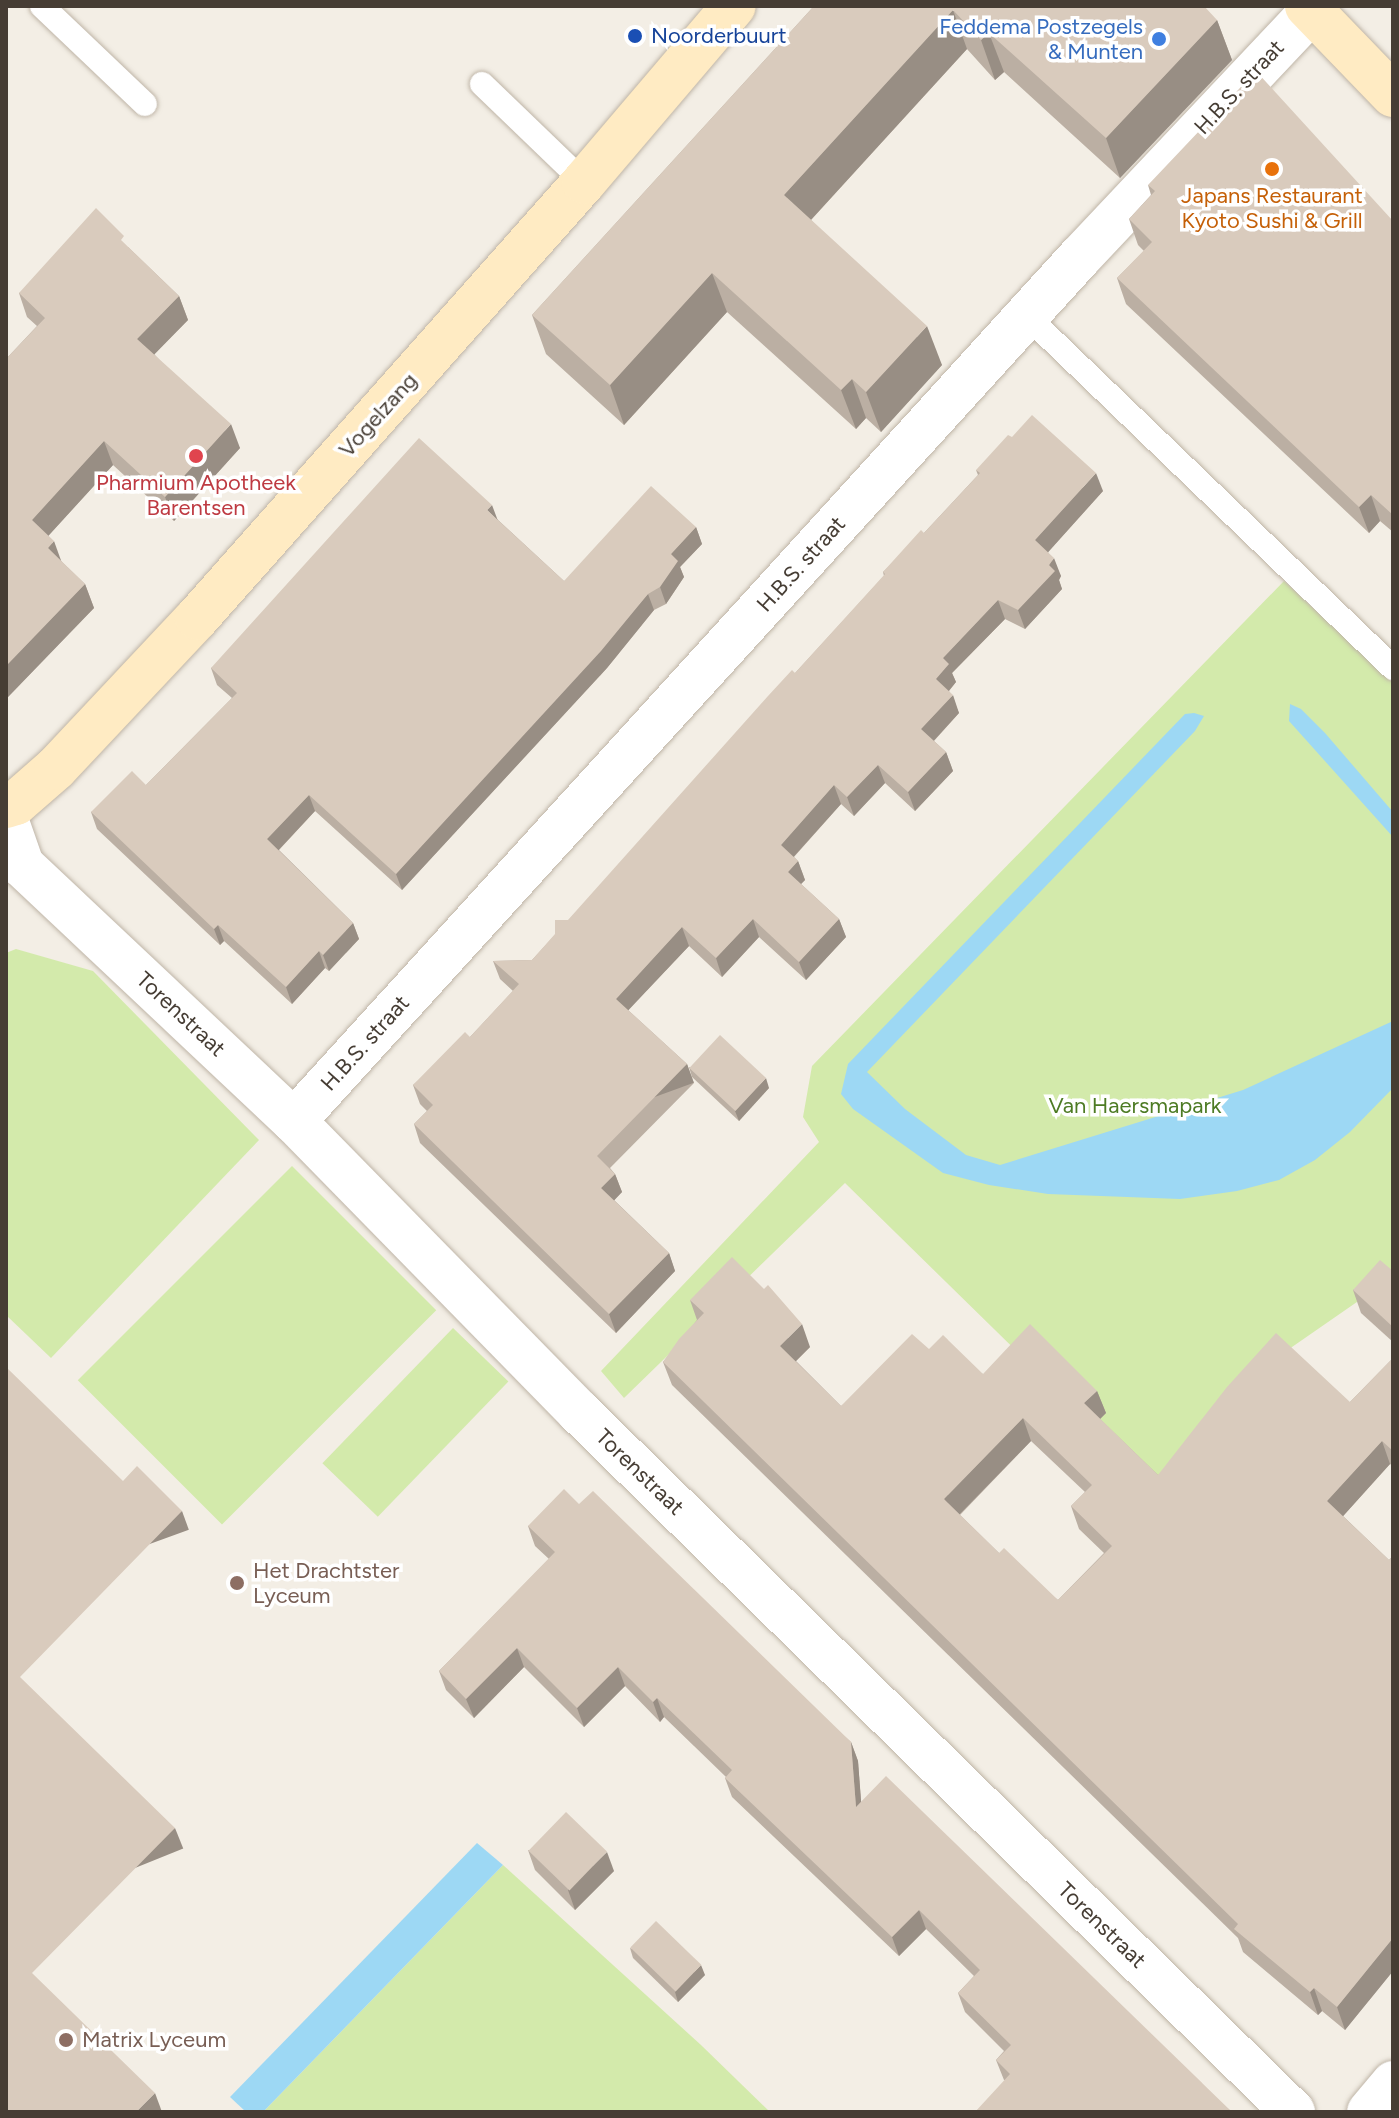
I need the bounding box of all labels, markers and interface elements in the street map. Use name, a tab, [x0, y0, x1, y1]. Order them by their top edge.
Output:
place label: Feddema Postzegels & Munten	[939, 13, 1143, 64]
place label: Noorderbuurt	[651, 23, 787, 49]
marker: Noorderbuurt	[626, 27, 644, 45]
marker: Feddema Postzegels & Munten	[1150, 30, 1168, 48]
street label: H.B.S. straat	[1189, 34, 1289, 140]
marker: Japans Restaurant Kyoto Sushi & Grill	[1263, 160, 1281, 178]
place label: Japans Restaurant Kyoto Sushi & Grill	[1181, 182, 1363, 234]
street label: Vogelzang	[333, 367, 423, 463]
marker: Pharmium Apotheek Barentsen	[187, 447, 205, 465]
place label: Pharmium Apotheek Barentsen	[96, 469, 296, 520]
street label: H.B.S. straat	[751, 511, 851, 617]
street label: Torenstraat	[131, 966, 231, 1062]
street label: H.B.S. straat	[315, 990, 415, 1096]
park label: Van Haersmapark	[1048, 1093, 1222, 1119]
street label: Torenstraat	[591, 1424, 689, 1520]
place label: Het Drachtster Lyceum	[253, 1557, 400, 1608]
marker: Het Drachtster Lyceum	[228, 1574, 246, 1592]
street label: Torenstraat	[1053, 1877, 1151, 1973]
place label: Matrix Lyceum	[82, 2027, 226, 2053]
marker: Matrix Lyceum	[57, 2031, 75, 2049]

